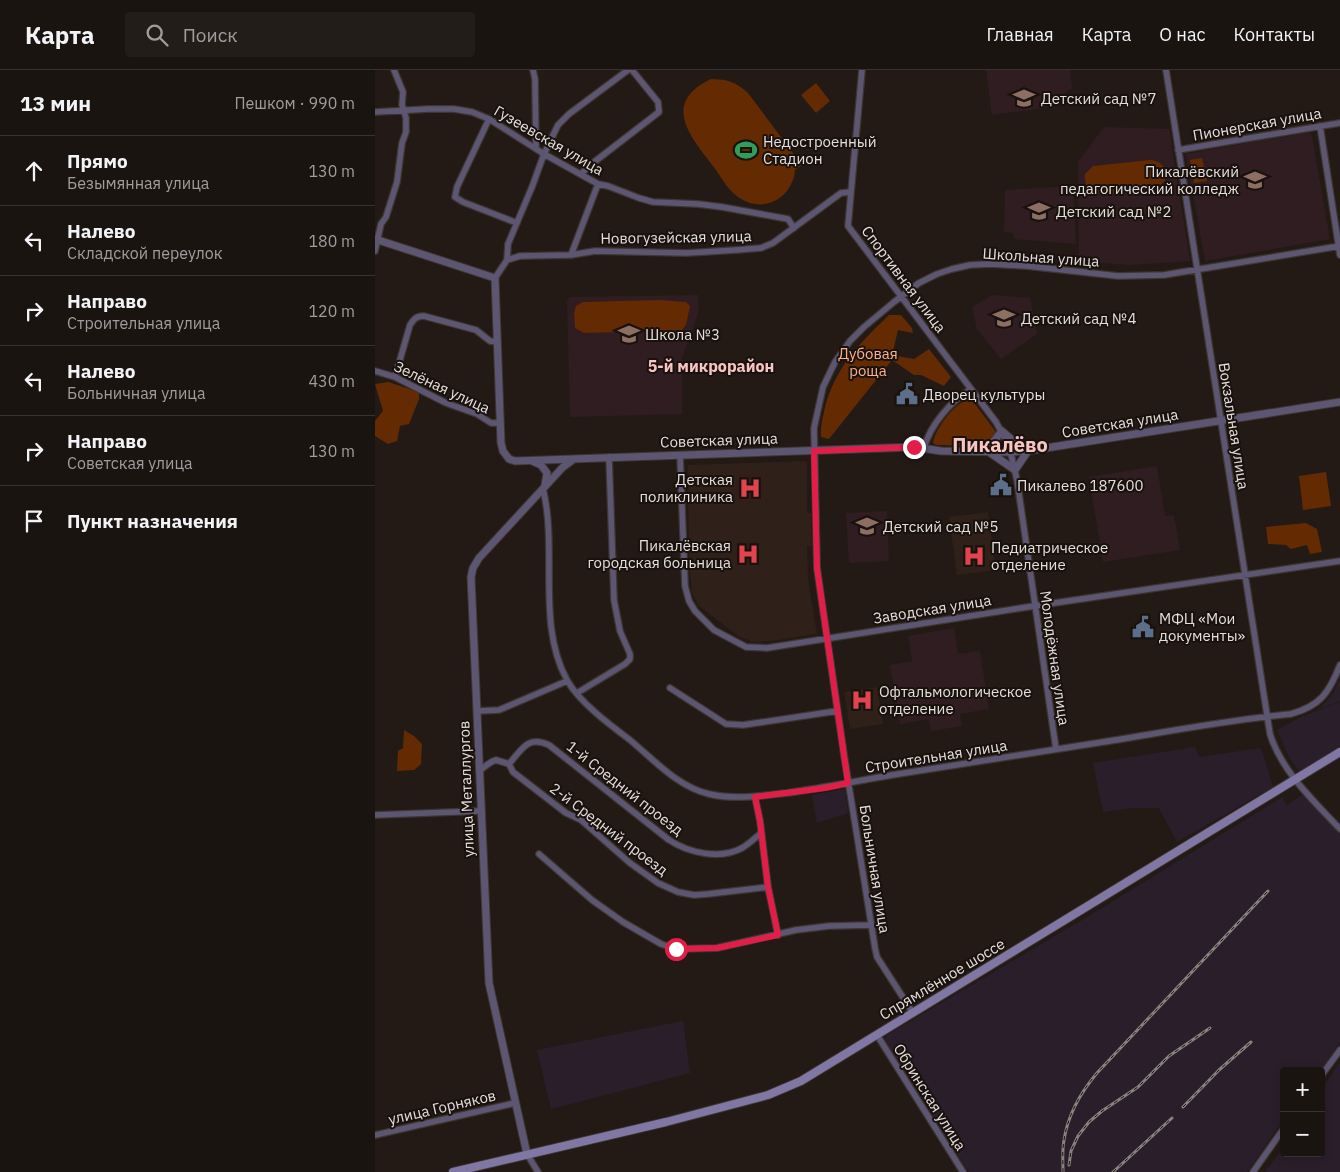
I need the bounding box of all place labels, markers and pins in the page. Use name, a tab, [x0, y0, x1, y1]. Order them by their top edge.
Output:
school or university icon: Детский сад №7	[1011, 85, 1037, 111]
place label: Детский сад №7	[1041, 89, 1157, 108]
place label: Недостроенный Стадион	[763, 132, 877, 168]
sports icon: Недостроенный Стадион	[733, 137, 759, 163]
place label: Пикалёвский педагогический колледж	[1060, 162, 1239, 198]
school or university icon: Пикалёвский педагогический колледж	[1242, 167, 1268, 193]
school or university icon: Детский сад №2	[1026, 198, 1052, 224]
place label: Детский сад №2	[1056, 202, 1172, 221]
school or university icon: Детский сад №4	[991, 305, 1017, 331]
place label: Детский сад №4	[1021, 309, 1137, 328]
school or university icon: Школа №3	[616, 321, 642, 347]
place label: Школа №3	[645, 325, 720, 344]
public building icon: Дворец культуры	[894, 381, 920, 407]
place label: Дворец культуры	[923, 385, 1045, 404]
place label: Детская поликлиника	[639, 470, 733, 506]
public building icon: Пикалево 187600	[988, 472, 1014, 498]
hospital icon: Детская поликлиника	[737, 475, 763, 501]
place label: Пикалево 187600	[1017, 476, 1144, 495]
school or university icon: Детский сад №5	[854, 513, 880, 539]
place label: Детский сад №5	[883, 517, 999, 536]
place label: Пикалёвская городская больница	[587, 536, 731, 572]
place label: Педиатрическое отделение	[991, 538, 1108, 574]
hospital icon: Пикалёвская городская больница	[735, 541, 761, 567]
hospital icon: Педиатрическое отделение	[961, 543, 987, 569]
place label: МФЦ «Мои документы»	[1159, 609, 1246, 645]
public building icon: МФЦ «Мои документы»	[1130, 614, 1156, 640]
place label: Офтальмологическое отделение	[879, 682, 1032, 718]
hospital icon: Офтальмологическое отделение	[849, 687, 875, 713]

